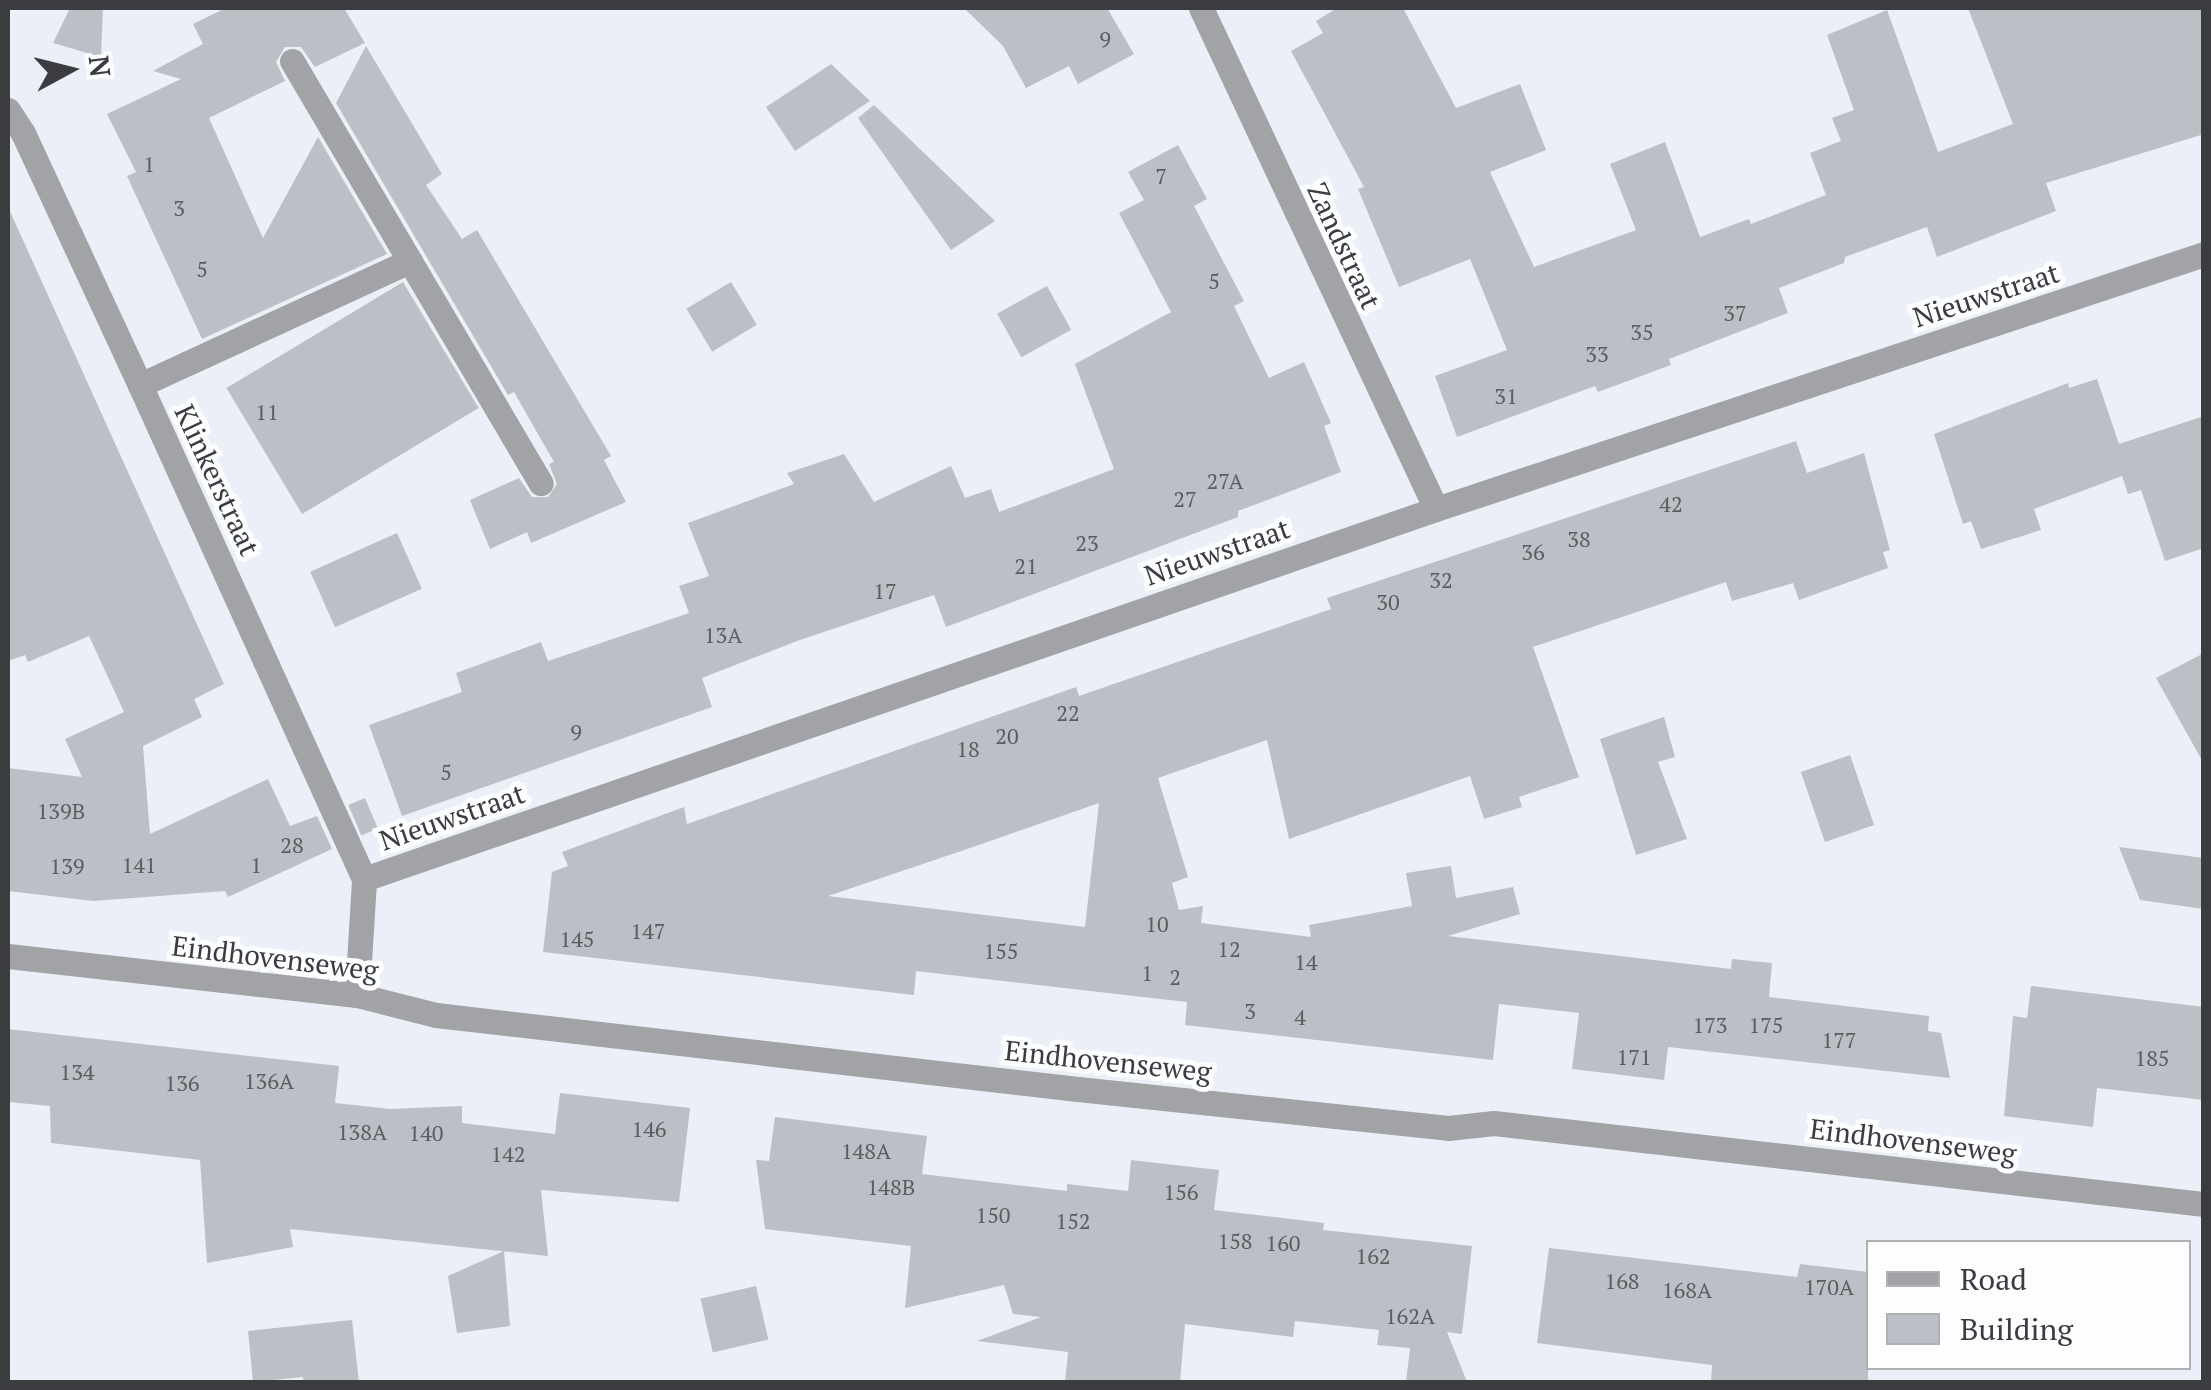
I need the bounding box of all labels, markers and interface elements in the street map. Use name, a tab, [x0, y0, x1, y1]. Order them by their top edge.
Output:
north arrow	[20, 20, 120, 120]
house number: 9	[1099, 26, 1111, 52]
text: N	[81, 53, 120, 79]
house number: 1	[143, 151, 155, 177]
house number: 7	[1155, 163, 1167, 189]
street label: Zandstraat	[1300, 178, 1388, 314]
house number: 3	[173, 195, 185, 221]
house number: 5	[196, 256, 208, 282]
street label: Nieuwstraat	[1909, 256, 2063, 334]
house number: 5	[1208, 268, 1220, 294]
house number: 37	[1723, 300, 1747, 326]
house number: 35	[1630, 319, 1654, 345]
house number: 33	[1585, 341, 1609, 367]
house number: 31	[1494, 383, 1518, 409]
street label: Klinkerstraat	[167, 399, 267, 561]
house number: 11	[255, 399, 279, 425]
house number: 27A	[1206, 468, 1244, 494]
house number: 27	[1173, 486, 1197, 512]
house number: 42	[1659, 491, 1683, 517]
street label: Nieuwstraat	[1140, 511, 1294, 593]
house number: 38	[1567, 526, 1591, 552]
house number: 23	[1075, 530, 1099, 556]
house number: 36	[1521, 539, 1545, 565]
house number: 21	[1014, 553, 1038, 579]
house number: 32	[1429, 567, 1453, 593]
house number: 17	[873, 578, 897, 604]
house number: 30	[1376, 589, 1400, 615]
house number: 13A	[704, 622, 742, 648]
house number: 22	[1056, 700, 1080, 726]
house number: 9	[570, 719, 582, 745]
house number: 20	[995, 723, 1019, 749]
house number: 18	[956, 736, 980, 762]
house number: 5	[440, 759, 452, 785]
street label: Nieuwstraat	[375, 776, 529, 858]
house number: 139B	[37, 798, 85, 824]
house number: 28	[280, 832, 304, 858]
house number: 141	[121, 852, 157, 878]
house number: 1	[250, 852, 262, 878]
house number: 139	[49, 853, 85, 879]
house number: 10	[1145, 911, 1169, 937]
house number: 147	[630, 918, 666, 944]
house number: 145	[559, 926, 595, 952]
street label: Eindhovenseweg	[170, 929, 380, 987]
house number: 12	[1217, 936, 1241, 962]
house number: 155	[983, 938, 1019, 964]
house number: 14	[1294, 949, 1318, 975]
house number: 1	[1141, 960, 1153, 986]
house number: 2	[1169, 964, 1181, 990]
house number: 3	[1244, 998, 1256, 1024]
house number: 4	[1294, 1004, 1306, 1030]
house number: 173	[1692, 1012, 1728, 1038]
house number: 175	[1748, 1012, 1784, 1038]
house number: 177	[1821, 1027, 1857, 1053]
street label: Eindhovenseweg	[1003, 1033, 1213, 1089]
house number: 171	[1616, 1044, 1652, 1070]
house number: 185	[2134, 1045, 2170, 1071]
house number: 134	[59, 1059, 95, 1085]
house number: 136A	[244, 1068, 294, 1094]
house number: 136	[164, 1070, 200, 1096]
street label: Eindhovenseweg	[1808, 1112, 2018, 1170]
house number: 146	[631, 1116, 667, 1142]
house number: 138A	[337, 1119, 387, 1145]
house number: 140	[408, 1120, 444, 1146]
house number: 148A	[841, 1138, 891, 1164]
house number: 142	[490, 1141, 526, 1167]
house number: 148B	[867, 1174, 915, 1200]
house number: 156	[1163, 1179, 1199, 1205]
house number: 150	[975, 1202, 1011, 1228]
house number: 152	[1055, 1208, 1091, 1234]
house number: 158	[1217, 1228, 1253, 1254]
house number: 160	[1265, 1230, 1301, 1256]
legend	[1866, 1240, 2191, 1370]
house number: 162	[1355, 1243, 1391, 1269]
text: Road	[1960, 1259, 2027, 1299]
house number: 168	[1604, 1268, 1640, 1294]
house number: 170A	[1804, 1274, 1854, 1300]
house number: 168A	[1662, 1277, 1712, 1303]
house number: 162A	[1385, 1303, 1435, 1329]
text: Building	[1960, 1309, 2073, 1349]

